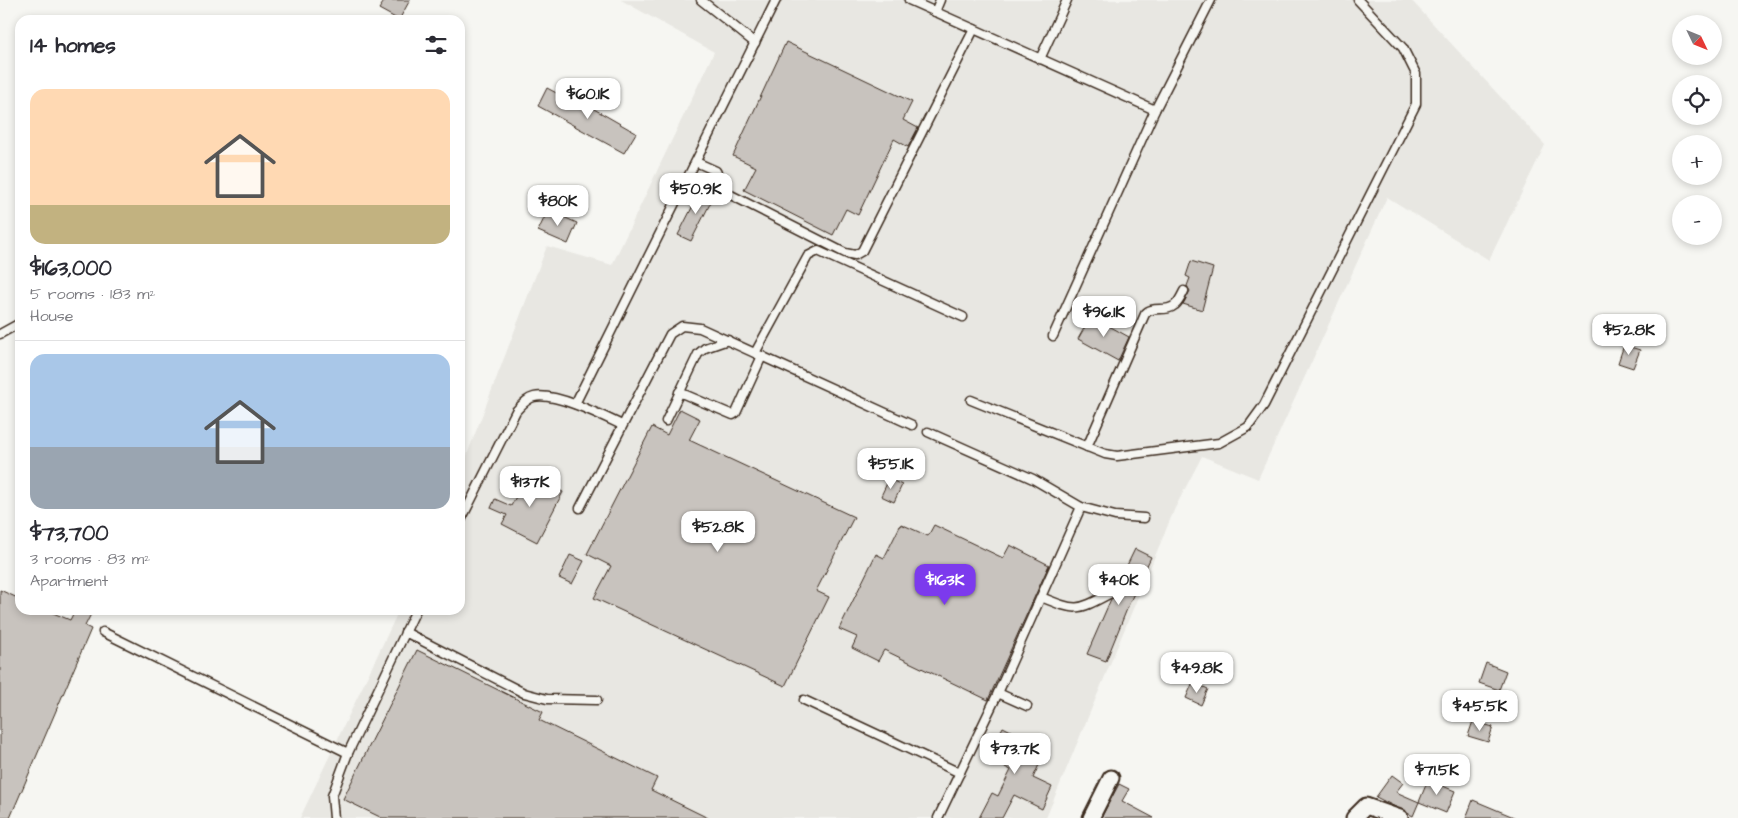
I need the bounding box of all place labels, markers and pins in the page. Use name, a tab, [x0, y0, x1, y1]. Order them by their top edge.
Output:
pin: $60.1K	[547, 78, 629, 120]
pin: $50.9K	[655, 172, 737, 215]
pin: $80K	[528, 184, 588, 227]
pin: $96.1K	[1063, 296, 1145, 338]
pin: $52.8K	[1588, 314, 1670, 356]
pin: $55.1K	[850, 448, 932, 490]
pin: $137K	[495, 466, 565, 508]
pin: $52.8K	[677, 510, 759, 553]
pin: $163K	[910, 564, 980, 606]
pin: $40K	[1089, 564, 1149, 606]
pin: $49.8K	[1156, 652, 1238, 694]
pin: $45.5K	[1439, 690, 1521, 732]
pin: $73.7K	[974, 732, 1056, 775]
pin: $71.5K	[1396, 754, 1478, 796]

